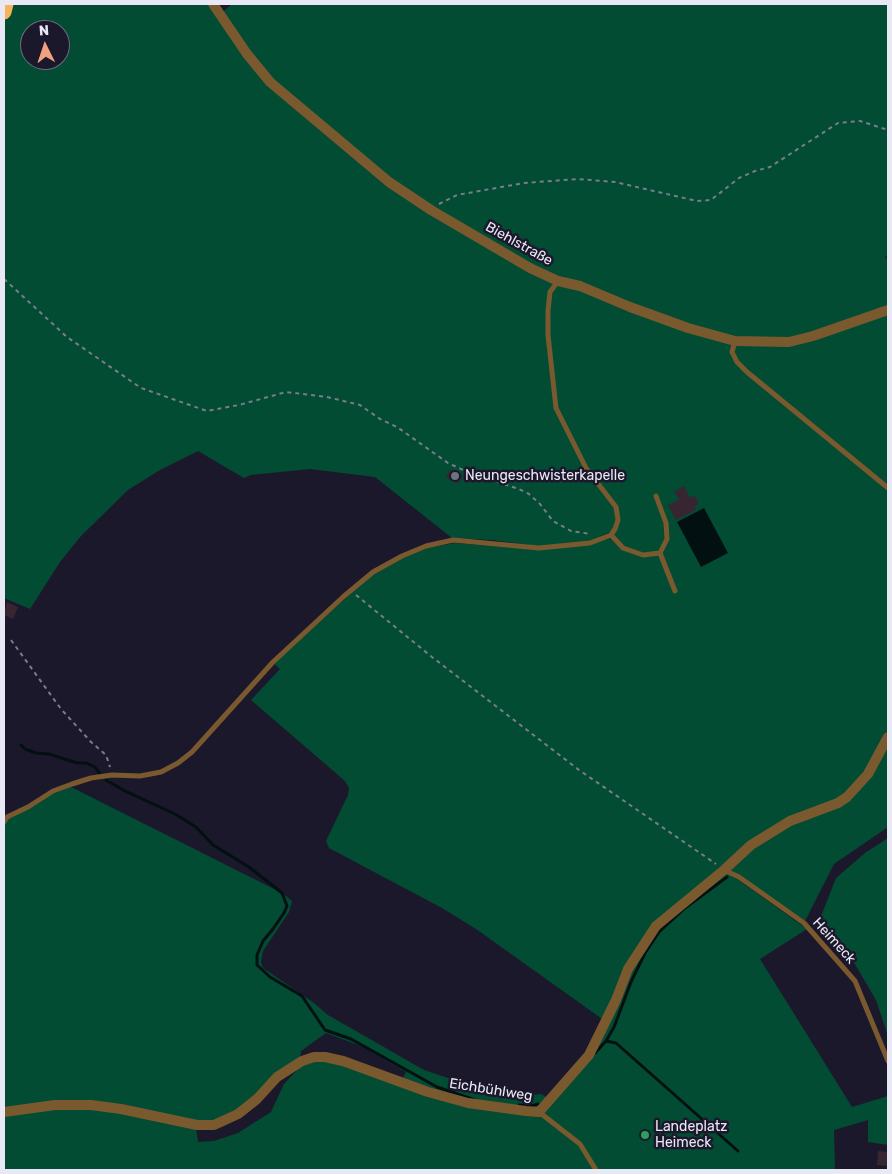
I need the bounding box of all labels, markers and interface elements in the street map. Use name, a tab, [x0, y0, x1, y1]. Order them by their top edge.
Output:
north arrow	[20, 20, 70, 70]
text: N	[38, 22, 50, 39]
street label: Biehlstraße	[483, 219, 555, 269]
place label: Neungeschwisterkapelle	[465, 468, 625, 484]
marker: Neungeschwisterkapelle	[449, 470, 461, 482]
street label: Heimeck	[809, 914, 859, 968]
street label: Eichbühlweg	[448, 1075, 534, 1105]
place label: Landeplatz Heimeck	[655, 1119, 727, 1152]
marker: Landeplatz Heimeck	[639, 1129, 651, 1141]

